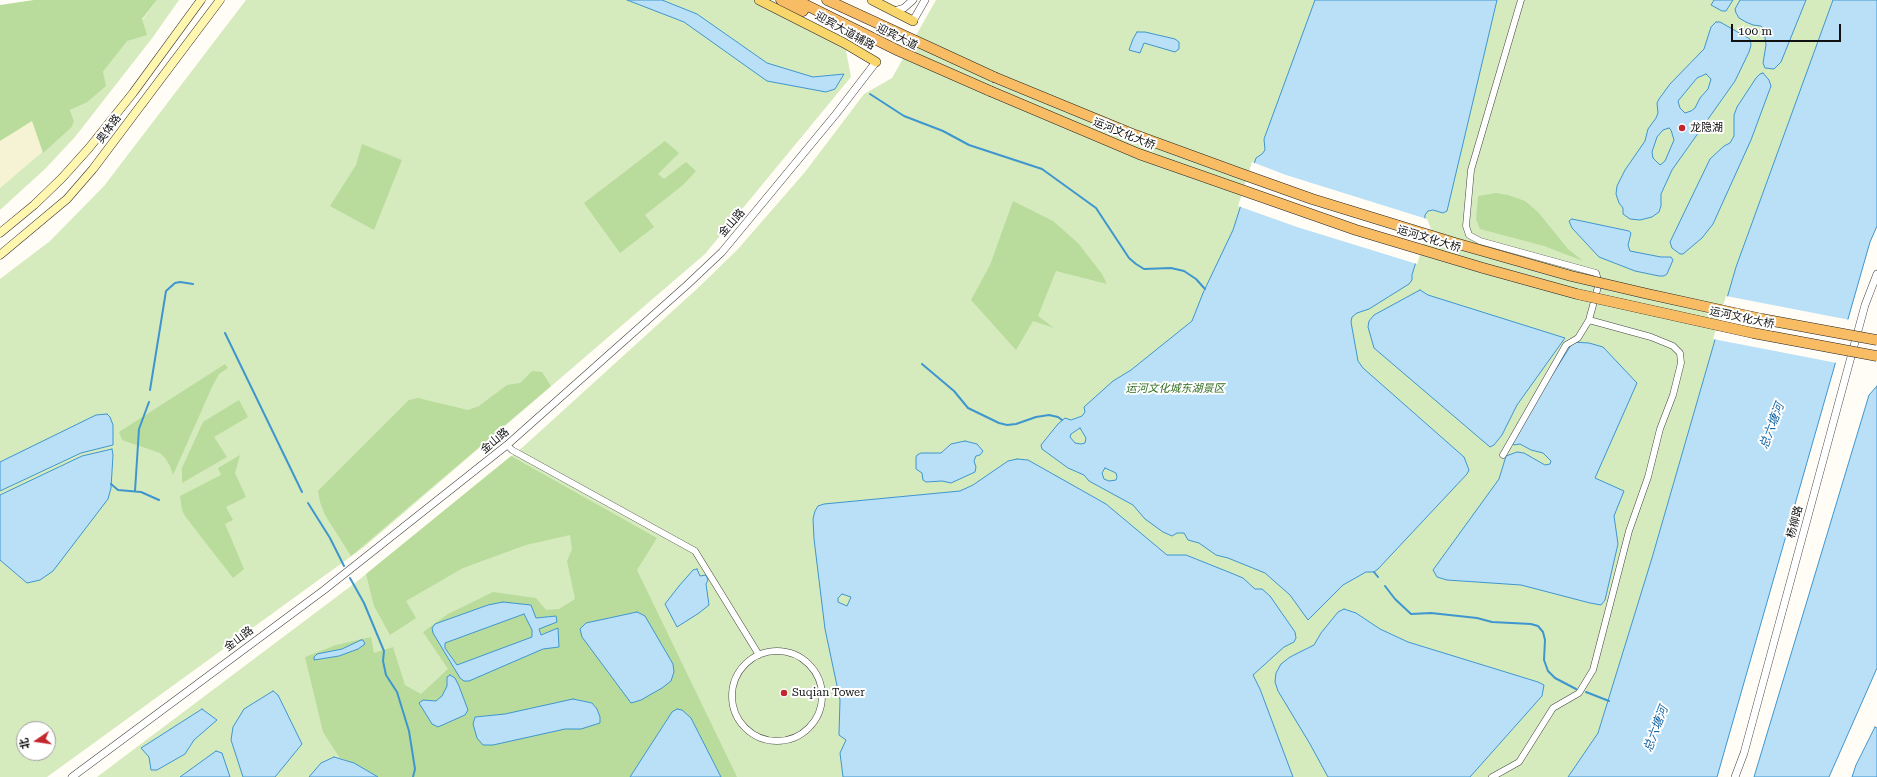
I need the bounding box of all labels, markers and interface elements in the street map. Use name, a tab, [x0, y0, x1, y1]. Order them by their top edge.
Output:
street label: 迎宾大道辅路	[813, 9, 877, 53]
scale bar	[1733, 16, 1843, 42]
street label: 迎宾大道	[874, 21, 920, 53]
text: 100 m	[1738, 24, 1772, 38]
street label: 奥体路	[94, 112, 124, 146]
street label: 运河文化大桥	[1091, 116, 1157, 152]
place label: 龙隐湖	[1690, 121, 1723, 135]
marker: 龙隐湖	[1677, 123, 1687, 133]
street label: 金山路	[716, 206, 748, 240]
street label: 运河文化大桥	[1396, 223, 1462, 255]
street label: 运河文化大桥	[1708, 305, 1776, 331]
park label: 运河文化城东湖景区	[1126, 382, 1224, 396]
water label: 总六塘河	[1757, 401, 1787, 451]
street label: 金山路	[478, 425, 512, 457]
street label: 杨柳路	[1784, 504, 1806, 540]
street label: 金山路	[222, 624, 256, 654]
place label: Suqian Tower	[792, 686, 865, 700]
marker: Suqian Tower	[779, 688, 789, 698]
water label: 总六塘河	[1641, 704, 1671, 754]
north arrow	[16, 721, 56, 761]
text: 北	[17, 737, 32, 750]

